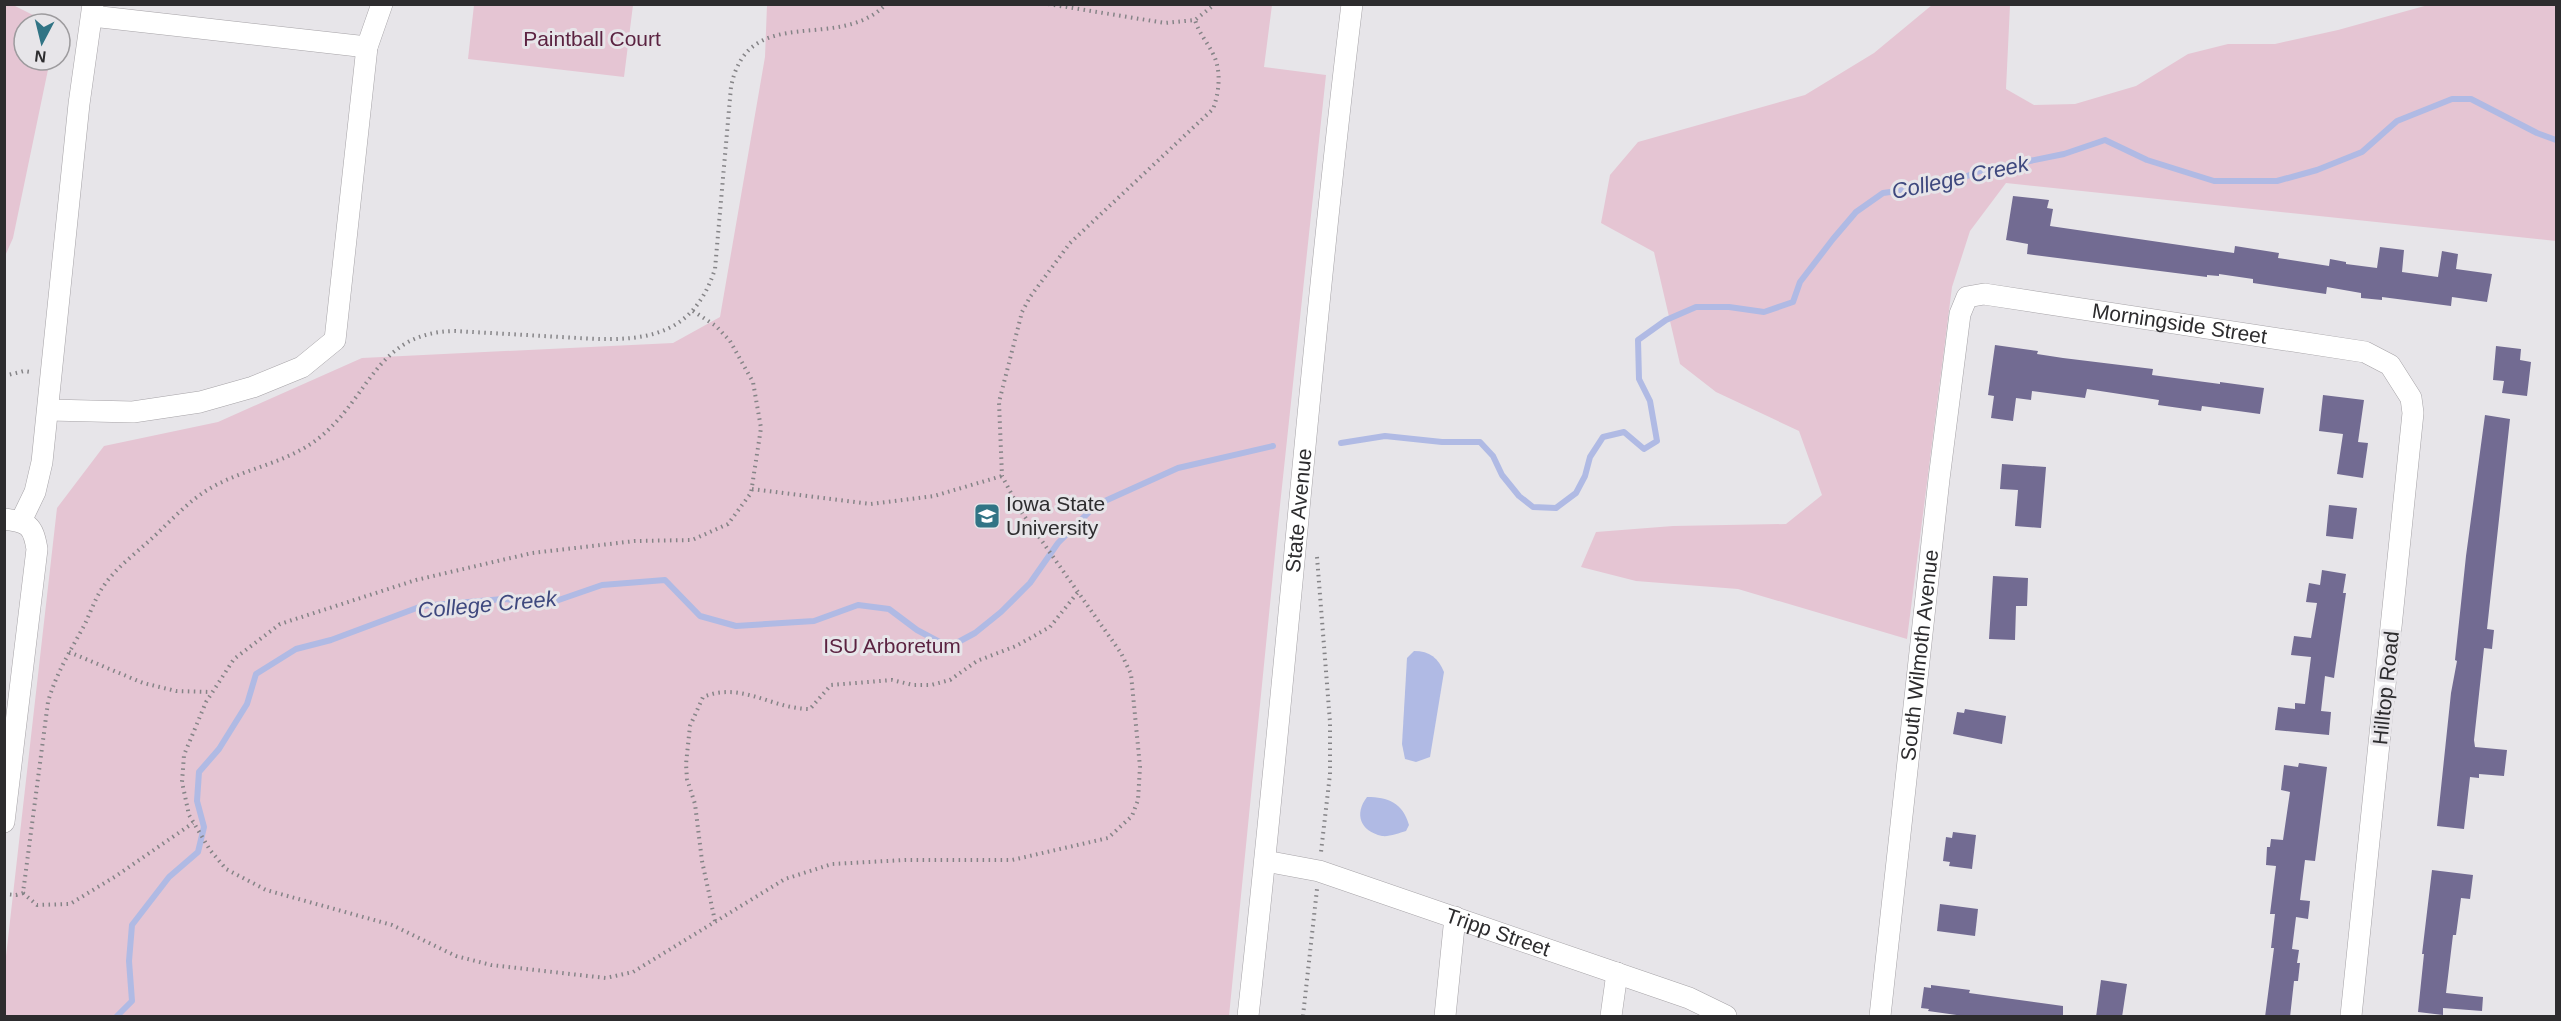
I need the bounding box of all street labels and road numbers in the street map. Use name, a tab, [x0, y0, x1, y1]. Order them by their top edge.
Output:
street label: Morningside Street	[2091, 299, 2269, 348]
street label: State Avenue	[1281, 447, 1316, 574]
street label: South Wilmoth Avenue	[1896, 548, 1942, 762]
street label: Hilltop Road	[2368, 630, 2403, 746]
street label: Tripp Street	[1443, 903, 1553, 961]

